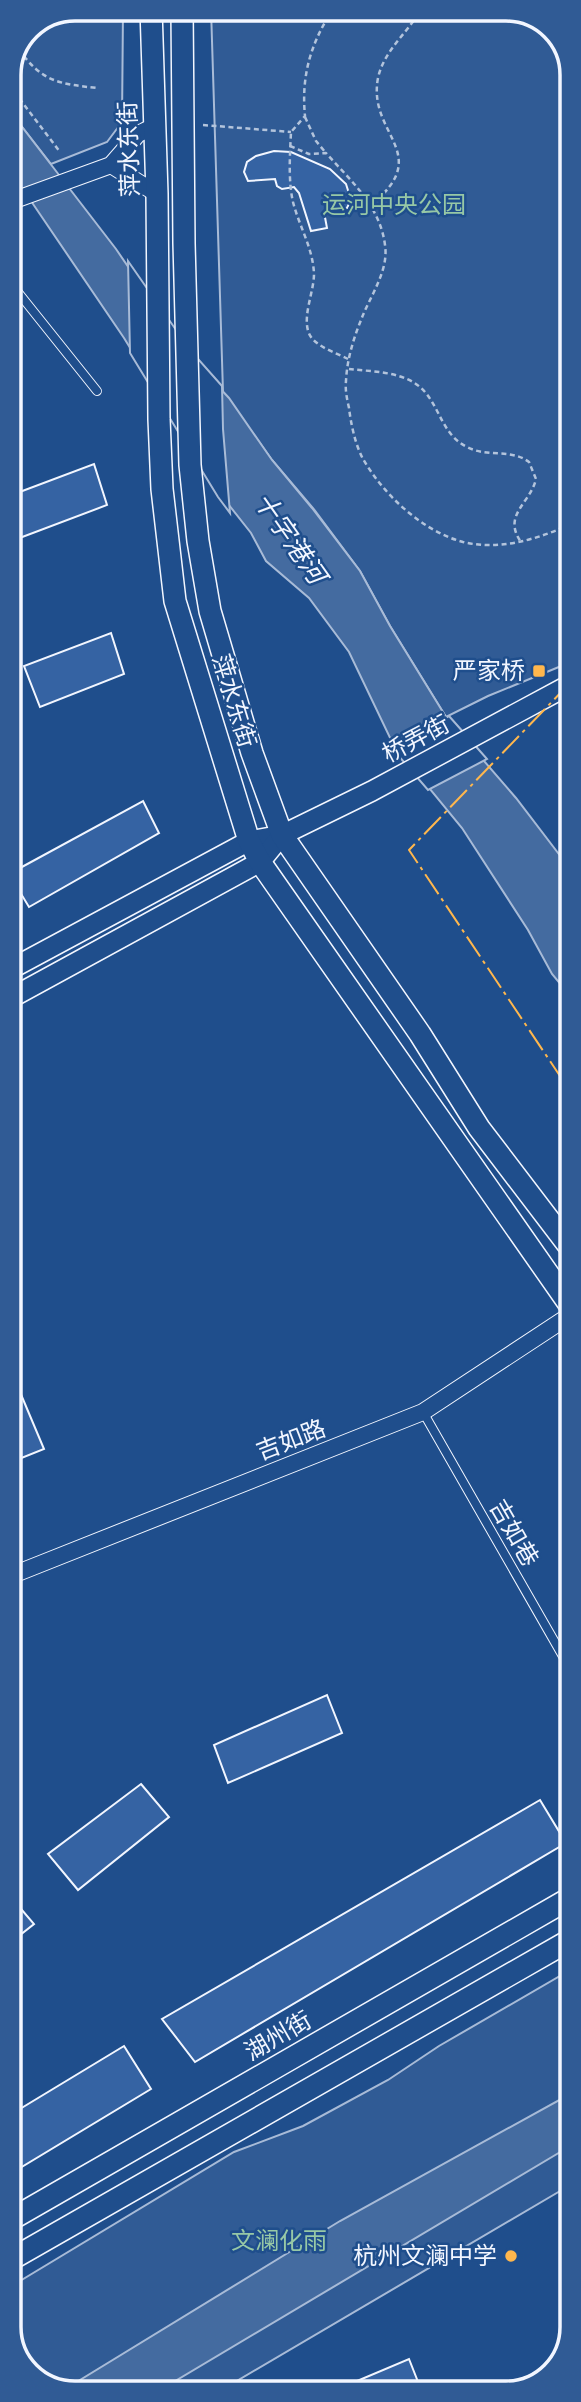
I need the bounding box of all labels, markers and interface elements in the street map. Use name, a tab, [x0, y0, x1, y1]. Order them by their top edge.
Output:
street label: 萍水东街	[113, 101, 145, 197]
park label: 运河中央公园	[322, 191, 466, 219]
water label: 十字港河	[248, 487, 335, 593]
street label: 萍水东街	[207, 651, 261, 751]
place label: 严家桥	[453, 657, 525, 685]
marker: 严家桥	[531, 663, 547, 679]
street label: 桥弄街	[378, 710, 454, 768]
street label: 吉如路	[252, 1414, 330, 1466]
street label: 吉如巷	[484, 1495, 544, 1571]
street label: 湖州街	[240, 2006, 316, 2066]
park label: 文澜化雨	[231, 2227, 327, 2255]
place label: 杭州文澜中学	[353, 2242, 497, 2270]
marker: 杭州文澜中学	[503, 2248, 519, 2264]

